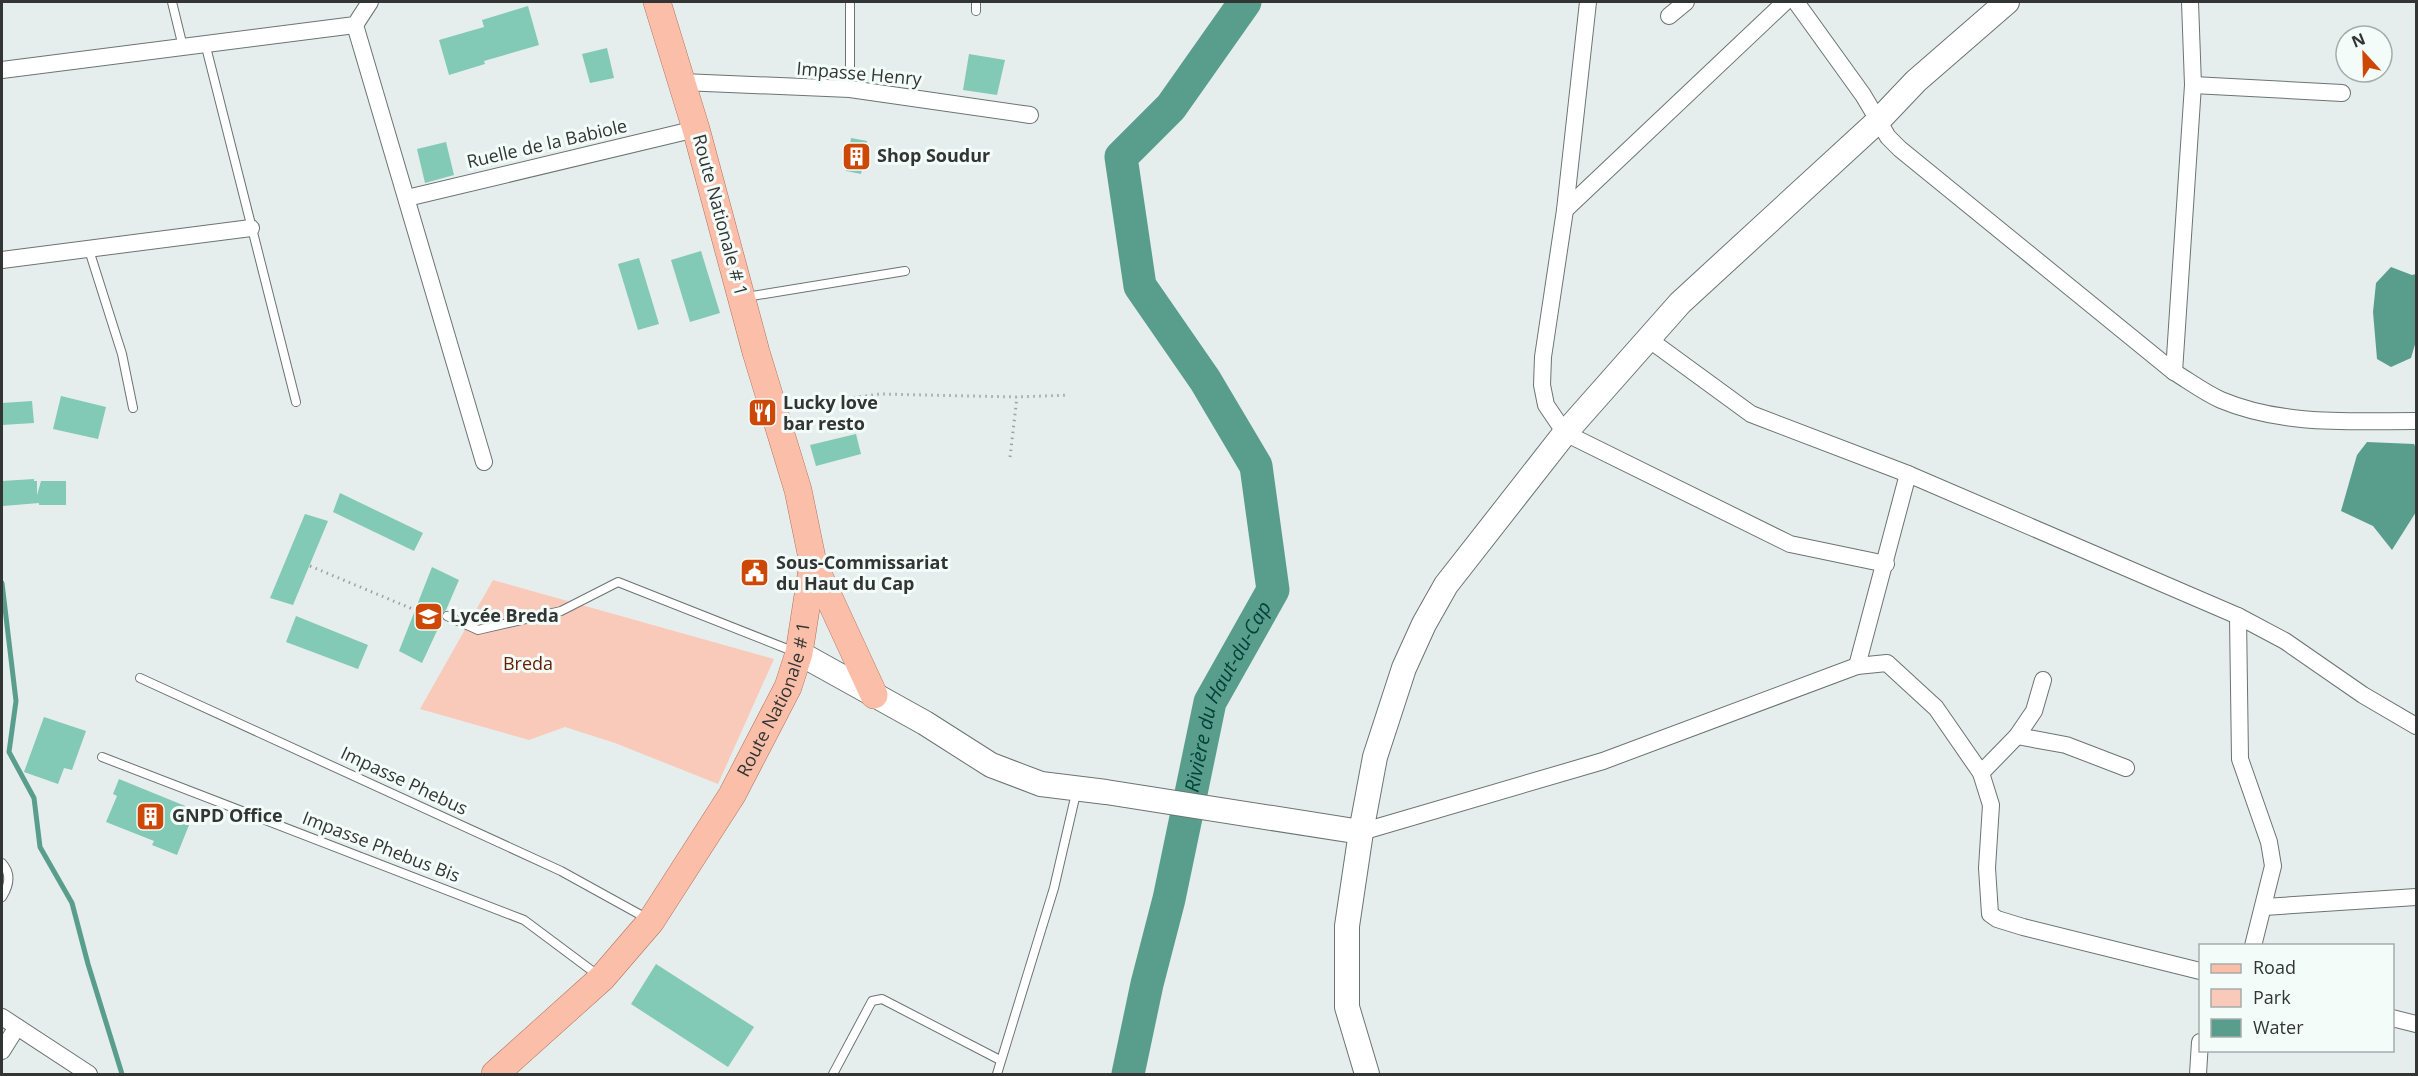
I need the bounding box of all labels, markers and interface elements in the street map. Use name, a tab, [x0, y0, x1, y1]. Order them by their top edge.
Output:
north arrow	[2334, 24, 2394, 84]
text: N	[2348, 27, 2369, 53]
street label: Impasse Henry	[796, 56, 924, 91]
street label: Ruelle de la Babiole	[464, 113, 629, 173]
street label: Route Nationale # 1	[688, 131, 754, 298]
building icon: Shop Soudur	[840, 140, 872, 172]
place label: Shop Soudur	[877, 143, 990, 167]
place label: Lucky love bar resto	[783, 390, 878, 435]
restaurant icon: Lucky love bar resto	[746, 397, 778, 429]
place label: Sous-Commissariat du Haut du Cap	[776, 550, 948, 595]
public building icon: Sous-Commissariat du Haut du Cap	[739, 557, 771, 589]
water label: Rivière du Haut-du-Cap	[1178, 596, 1277, 794]
school or university icon: Lycée Breda	[413, 600, 445, 632]
place label: Lycée Breda	[450, 603, 559, 627]
street label: Route Nationale # 1	[731, 620, 815, 781]
park label: Breda	[503, 651, 553, 675]
street label: Impasse Phebus	[337, 740, 472, 820]
building icon: GNPD Office	[135, 800, 167, 832]
place label: GNPD Office	[172, 803, 283, 827]
street label: Impasse Phebus Bis	[299, 805, 463, 887]
legend	[2199, 944, 2394, 1052]
text: Road	[2253, 955, 2296, 979]
text: Park	[2253, 985, 2291, 1009]
text: Water	[2253, 1015, 2304, 1039]

